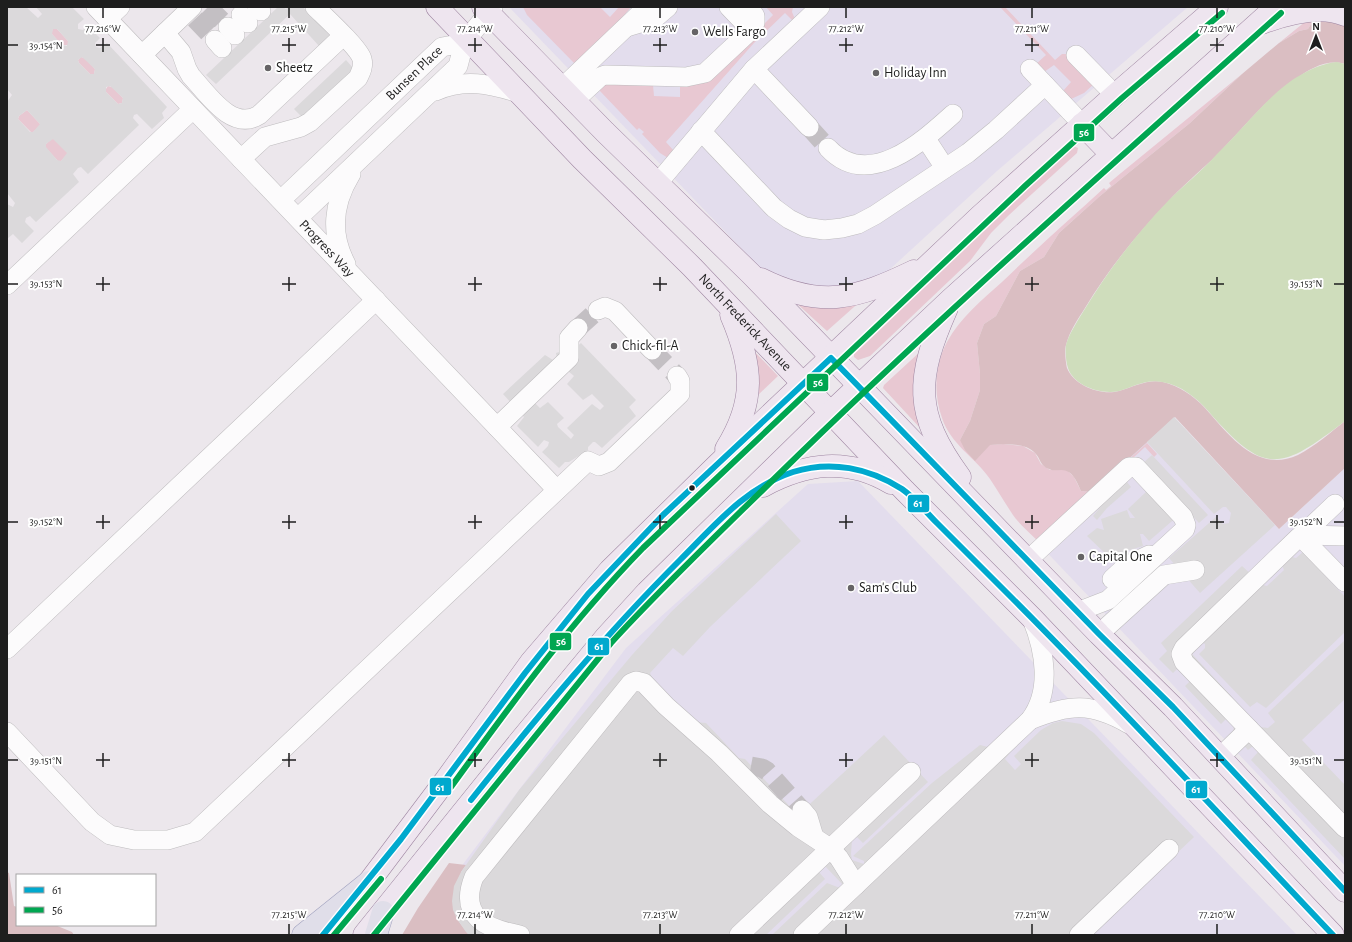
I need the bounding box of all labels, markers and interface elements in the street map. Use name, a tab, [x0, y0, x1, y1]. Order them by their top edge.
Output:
north arrow	[1296, 16, 1336, 56]
text: N	[1312, 21, 1320, 32]
text: 77.216°W	[85, 24, 121, 34]
text: 77.215°W	[272, 24, 306, 34]
text: 77.214°W	[457, 24, 493, 34]
text: 77.213°W	[643, 24, 677, 34]
text: 77.212°W	[828, 24, 864, 34]
text: 77.211°W	[1015, 24, 1049, 34]
text: 77.210°W	[1199, 24, 1235, 34]
place label: Wells Fargo	[703, 25, 766, 39]
marker: Wells Fargo	[690, 27, 700, 37]
text: 39.154°N	[29, 41, 63, 51]
street label: Bunsen Place	[383, 43, 445, 103]
place label: Sheetz	[276, 61, 313, 75]
marker: Sheetz	[263, 63, 273, 73]
place label: Holiday Inn	[884, 66, 947, 80]
marker: Holiday Inn	[871, 68, 881, 78]
line badge: 56	[1073, 123, 1095, 142]
text: 56	[1079, 127, 1089, 138]
street label: Progress Way	[296, 217, 357, 280]
street label: North Frederick Avenue	[696, 272, 794, 374]
text: 39.153°N	[30, 279, 62, 289]
text: 39.153°N	[1290, 279, 1322, 289]
place label: Chick-fil-A	[622, 339, 679, 353]
marker: Chick-fil-A	[609, 341, 619, 351]
line badge: 56	[806, 373, 829, 392]
text: 56	[813, 377, 823, 388]
unlabelled marker	[687, 483, 697, 493]
line badge: 61	[907, 494, 930, 513]
text: 61	[913, 498, 923, 509]
text: 39.152°N	[29, 517, 63, 527]
text: 39.152°N	[1289, 517, 1323, 527]
place label: Capital One	[1089, 550, 1153, 564]
marker: Capital One	[1076, 552, 1086, 562]
place label: Sam's Club	[859, 581, 917, 595]
marker: Sam's Club	[846, 583, 856, 593]
line badge: 56	[549, 632, 572, 651]
text: 56	[556, 636, 566, 647]
line badge: 61	[587, 637, 610, 656]
text: 61	[594, 641, 604, 652]
text: 39.151°N	[30, 756, 62, 766]
text: 39.151°N	[1290, 756, 1322, 766]
line badge: 61	[429, 777, 452, 796]
line badge: 61	[1185, 780, 1208, 799]
text: 61	[435, 782, 445, 793]
text: 61	[1191, 784, 1201, 795]
legend	[16, 874, 156, 926]
text: 61	[52, 884, 62, 896]
text: 56	[52, 904, 63, 916]
text: 77.215°W	[272, 910, 306, 920]
text: 77.214°W	[457, 910, 493, 920]
text: 77.213°W	[643, 910, 677, 920]
text: 77.212°W	[828, 910, 864, 920]
text: 77.211°W	[1015, 910, 1049, 920]
text: 77.210°W	[1199, 910, 1235, 920]

